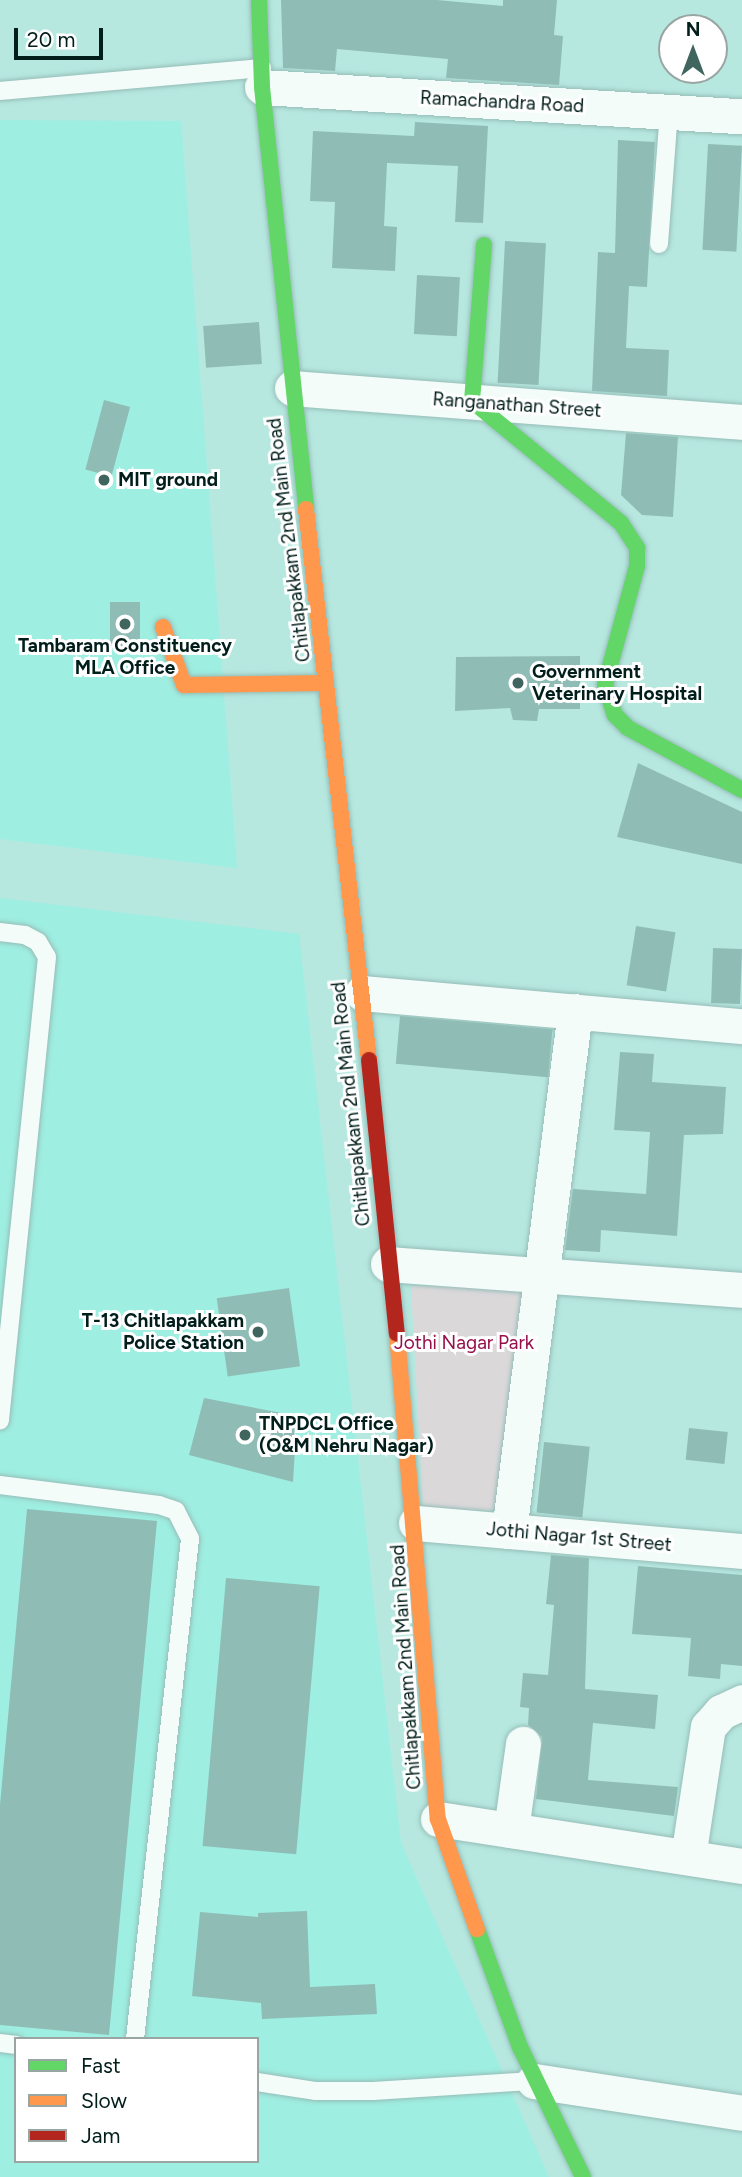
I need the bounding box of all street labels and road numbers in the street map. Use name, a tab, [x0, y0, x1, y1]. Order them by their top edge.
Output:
street label: Ramachandra Road	[419, 86, 585, 118]
street label: Ranganathan Street	[432, 388, 602, 422]
street label: Chitlapakkam 2nd Main Road	[263, 417, 315, 663]
street label: Chitlapakkam 2nd Main Road	[327, 981, 375, 1227]
street label: Jothi Nagar 1st Street	[485, 1518, 673, 1556]
street label: Chitlapakkam 2nd Main Road	[386, 1544, 426, 1790]

